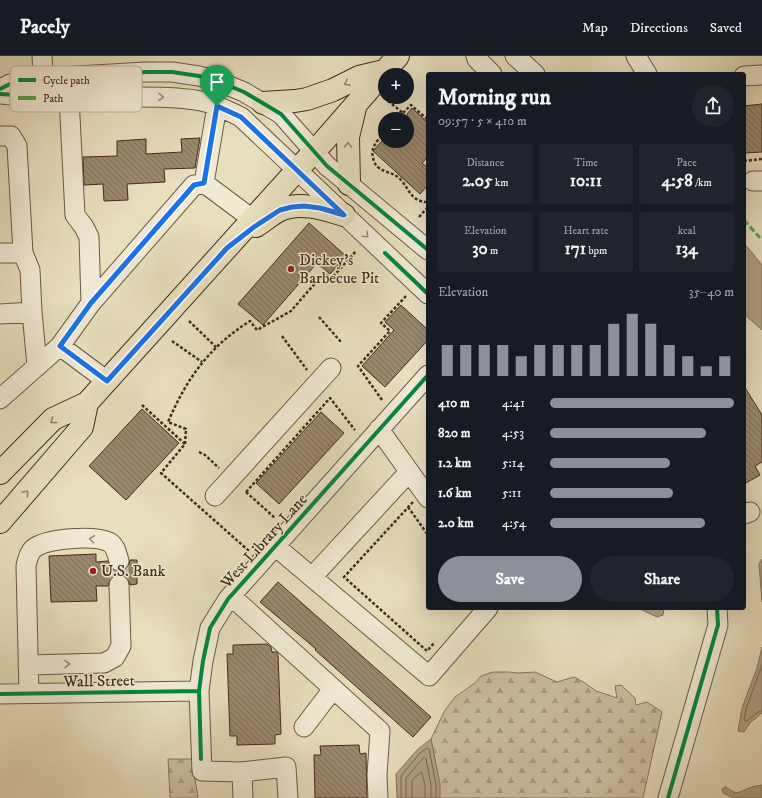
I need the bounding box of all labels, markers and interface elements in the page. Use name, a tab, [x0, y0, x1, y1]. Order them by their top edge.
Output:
text: Pacely	[20, 16, 70, 39]
text: Map	[582, 19, 608, 37]
text: Directions	[630, 19, 688, 37]
text: Saved	[710, 19, 742, 37]
pin	[200, 65, 234, 106]
legend	[10, 66, 142, 112]
map controls	[378, 68, 414, 148]
button: +	[378, 68, 414, 104]
icon: arrive	[206, 71, 228, 93]
text: Cycle path	[43, 74, 90, 88]
one-way arrow	[344, 78, 351, 86]
text: Morning run	[438, 84, 551, 111]
button: share	[692, 85, 734, 127]
text: Path	[43, 92, 64, 106]
one-way arrow	[158, 93, 164, 102]
button: −	[378, 112, 414, 148]
text: 09:57 · 5 × 410 m	[438, 113, 527, 129]
one-way arrow	[344, 142, 352, 148]
text: Distance	[466, 156, 504, 170]
text: Time	[574, 156, 598, 170]
text: Pace	[676, 156, 697, 170]
text: 2.05	[462, 170, 492, 192]
text: 10:11	[570, 170, 602, 192]
text: 4:58	[662, 170, 693, 192]
text: km	[492, 176, 508, 190]
text: /km	[693, 176, 712, 190]
text: Elevation	[464, 224, 507, 238]
text: Heart rate	[563, 224, 609, 238]
text: kcal	[678, 224, 696, 238]
one-way arrow	[361, 230, 369, 238]
text: 30	[472, 238, 488, 260]
text: 171	[565, 238, 586, 260]
text: 134	[675, 238, 698, 260]
text: m	[488, 244, 498, 258]
text: bpm	[586, 244, 607, 258]
place label: Dickey's Barbecue Pit	[299, 250, 379, 288]
marker: Dickey's Barbecue Pit	[286, 264, 296, 274]
text: Elevation	[438, 284, 488, 300]
text: 35–40 m	[689, 284, 734, 300]
text: 410 m	[438, 395, 470, 411]
text: 4:41	[502, 395, 525, 411]
one-way arrow	[50, 416, 57, 423]
text: 820 m	[438, 425, 470, 441]
text: 4:53	[502, 425, 524, 441]
text: 1.2 km	[438, 455, 471, 471]
text: 5:14	[502, 455, 524, 471]
text: 1.6 km	[438, 485, 472, 501]
text: 5:11	[502, 485, 521, 501]
street label: West Library Lane	[216, 489, 312, 593]
one-way arrow	[21, 490, 28, 498]
text: 2.0 km	[438, 515, 474, 531]
text: 4:54	[502, 515, 526, 531]
one-way arrow	[89, 535, 95, 544]
button: Save	[438, 556, 582, 602]
button: Share	[590, 556, 734, 602]
place label: U.S. Bank	[101, 561, 166, 581]
marker: U.S. Bank	[88, 566, 98, 576]
one-way arrow	[64, 660, 70, 668]
street label: Wall Street	[62, 670, 135, 692]

